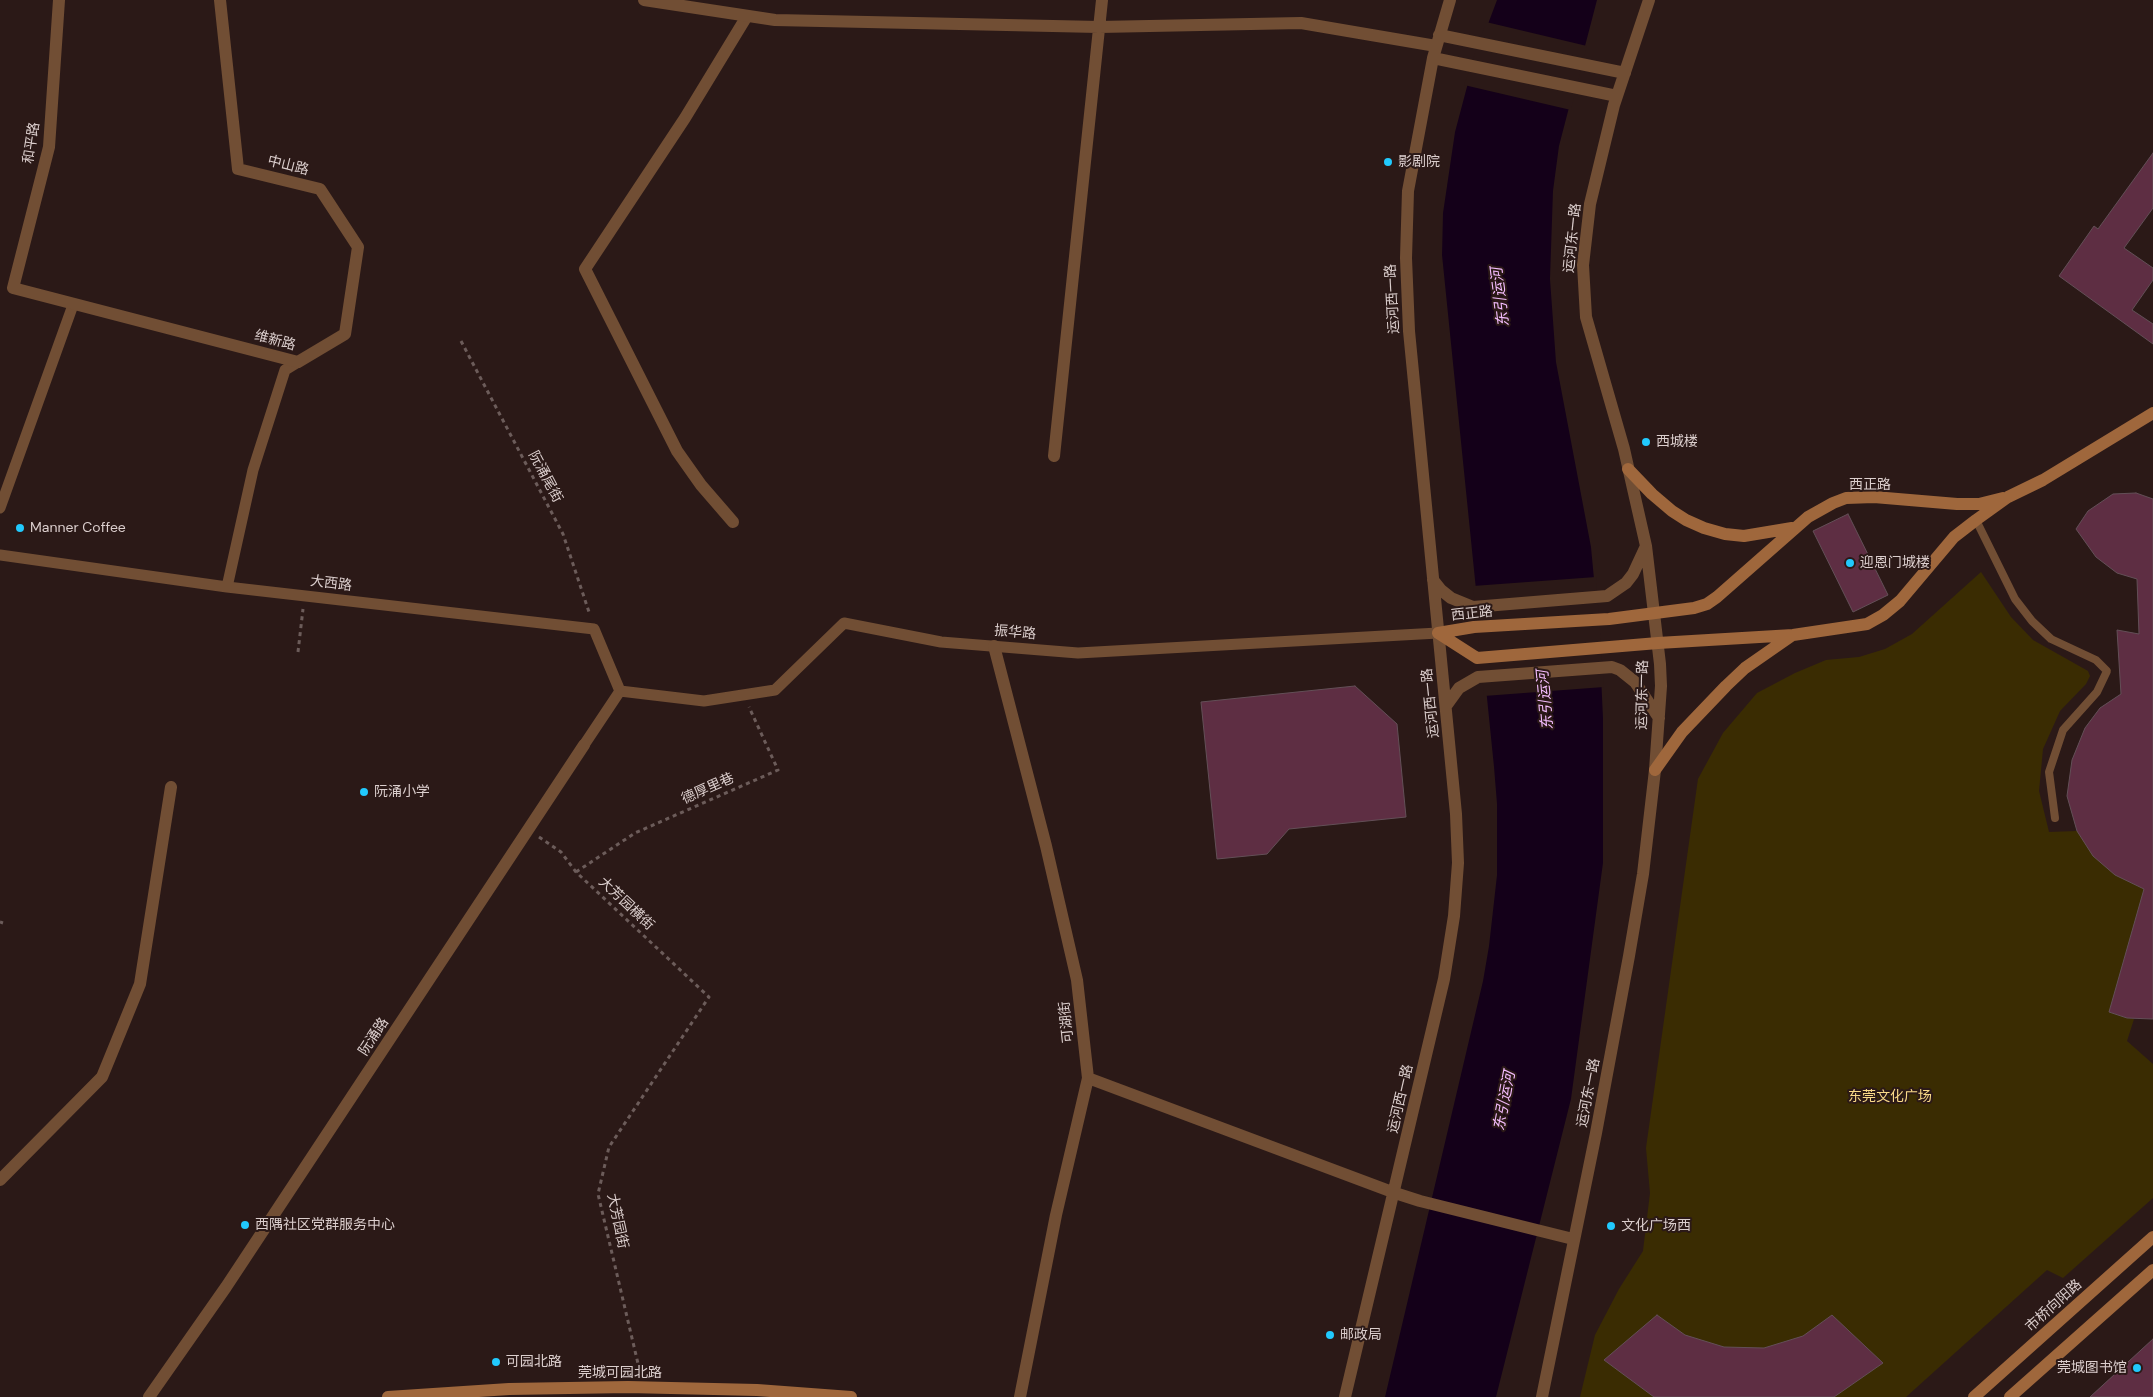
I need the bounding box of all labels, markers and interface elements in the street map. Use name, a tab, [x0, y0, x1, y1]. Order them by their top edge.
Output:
street label: 和平路	[20, 121, 44, 165]
street label: 中山路	[266, 153, 310, 179]
place label: 影剧院	[1398, 154, 1440, 170]
marker: 影剧院	[1382, 156, 1394, 168]
street label: 运河东一路	[1561, 202, 1585, 274]
street label: 运河西一路	[1383, 264, 1403, 334]
water label: 东引运河	[1488, 266, 1514, 328]
street label: 维新路	[253, 327, 297, 355]
place label: 西城楼	[1656, 434, 1698, 450]
marker: 西城楼	[1640, 436, 1652, 448]
street label: 阮涌尾街	[524, 448, 566, 506]
street label: 西正路	[1849, 477, 1891, 493]
place label: Manner Coffee	[30, 520, 126, 536]
marker: Manner Coffee	[14, 522, 26, 534]
place label: 迎恩门城楼	[1860, 555, 1930, 571]
marker: 迎恩门城楼	[1844, 557, 1856, 569]
street label: 大西路	[309, 573, 353, 595]
street label: 西正路	[1450, 603, 1494, 625]
street label: 振华路	[993, 623, 1037, 643]
street label: 运河东一路	[1634, 660, 1652, 730]
street label: 运河西一路	[1419, 667, 1443, 739]
water label: 东引运河	[1534, 669, 1558, 731]
street label: 德厚里巷	[679, 770, 737, 808]
place label: 阮涌小学	[374, 784, 430, 800]
marker: 阮涌小学	[358, 786, 370, 798]
street label: 大芳园横街	[595, 874, 657, 934]
street label: 可湖街	[1056, 1000, 1078, 1044]
street label: 阮涌路	[356, 1015, 392, 1059]
street label: 运河东一路	[1574, 1057, 1604, 1129]
street label: 运河西一路	[1385, 1063, 1417, 1135]
water label: 东引运河	[1490, 1070, 1520, 1132]
park label: 东莞文化广场	[1848, 1089, 1932, 1105]
street label: 大芳园街	[603, 1192, 631, 1250]
place label: 西隅社区党群服务中心	[255, 1217, 395, 1233]
place label: 文化广场西	[1621, 1218, 1691, 1234]
marker: 西隅社区党群服务中心	[239, 1219, 251, 1231]
marker: 文化广场西	[1605, 1220, 1617, 1232]
street label: 市桥向阳路	[2022, 1276, 2086, 1336]
place label: 邮政局	[1340, 1327, 1382, 1343]
marker: 邮政局	[1324, 1329, 1336, 1341]
place label: 可园北路	[506, 1354, 562, 1370]
marker: 可园北路	[490, 1356, 502, 1368]
place label: 莞城图书馆	[2057, 1360, 2127, 1376]
marker: 莞城图书馆	[2131, 1362, 2143, 1374]
street label: 莞城可园北路	[578, 1365, 662, 1381]

